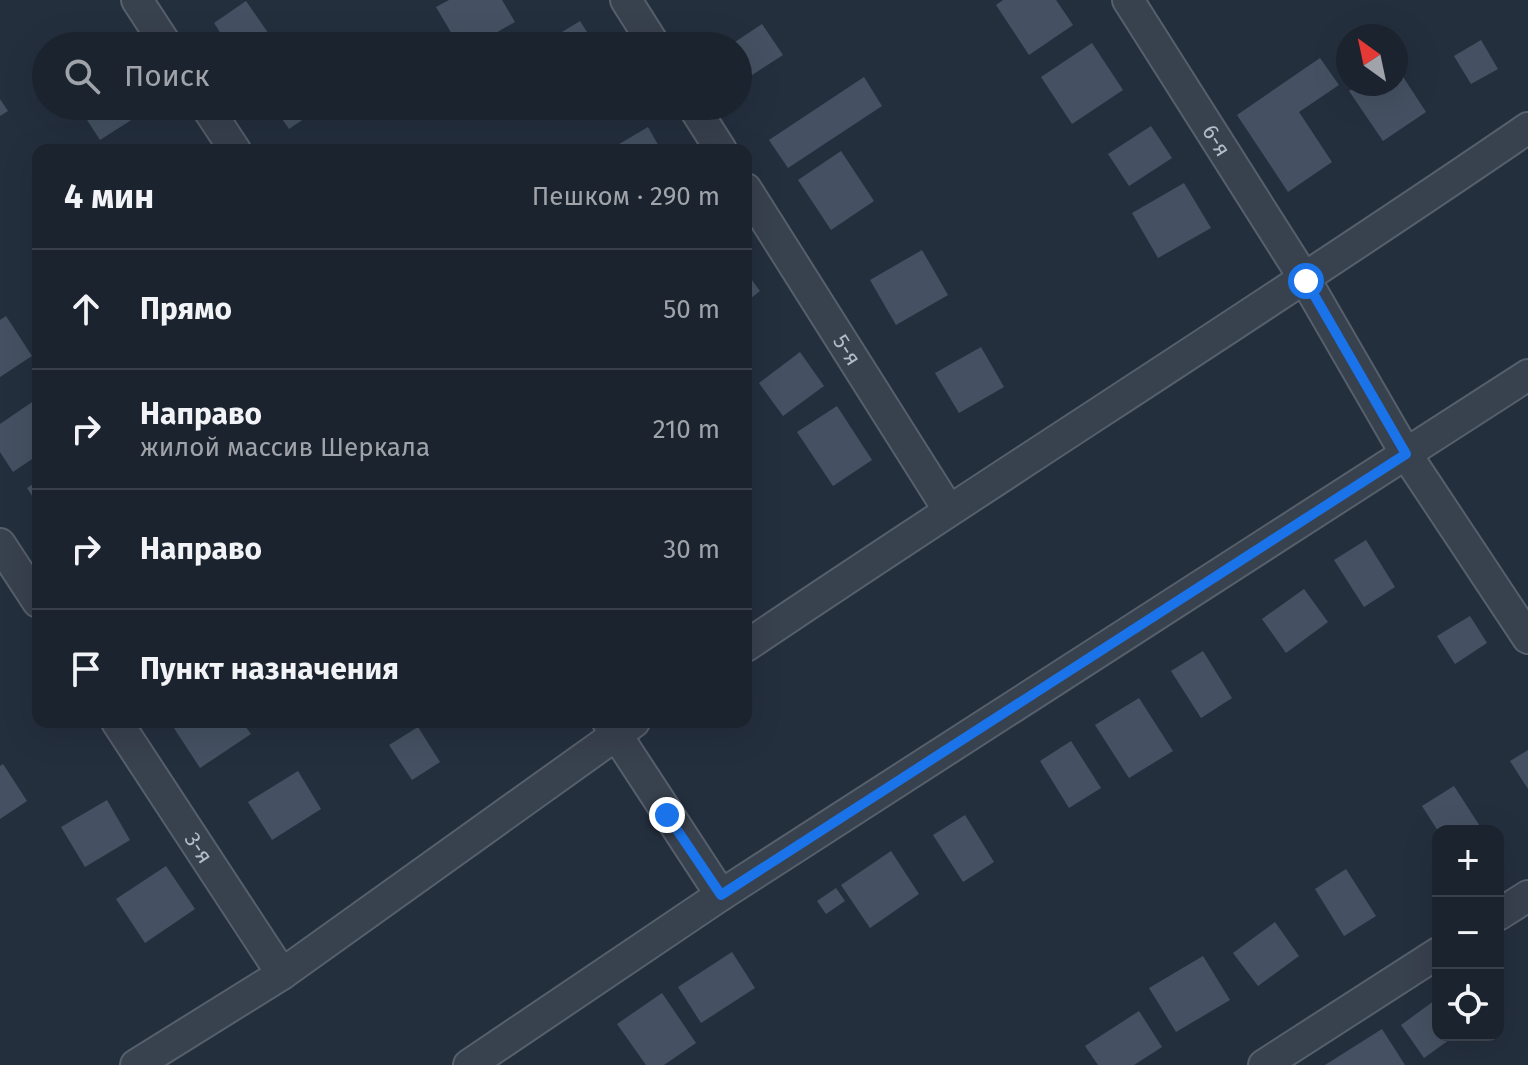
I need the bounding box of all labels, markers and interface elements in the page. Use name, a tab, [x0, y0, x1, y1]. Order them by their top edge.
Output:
north arrow	[1336, 24, 1408, 96]
search box	[32, 32, 752, 120]
icon: search	[60, 54, 104, 98]
text: Поиск	[124, 58, 210, 94]
street label: 6-я	[1196, 120, 1236, 161]
text: 4 мин	[64, 176, 154, 217]
text: Пешком · 290 m	[532, 181, 720, 212]
route start	[1288, 263, 1324, 299]
icon: ahead	[64, 287, 108, 331]
text: Прямо	[140, 291, 232, 327]
text: 50 m	[663, 294, 720, 325]
street label: 5-я	[827, 329, 867, 371]
text: Направо	[140, 396, 262, 432]
icon: right	[64, 407, 108, 451]
text: 210 m	[653, 414, 720, 445]
text: жилой массив Шеркала	[140, 432, 430, 463]
icon: right	[64, 527, 108, 571]
text: Направо	[140, 531, 262, 567]
text: 30 m	[663, 534, 720, 565]
icon: arrive	[64, 647, 108, 691]
text: Пункт назначения	[140, 651, 399, 687]
route end	[649, 797, 685, 833]
map controls	[1432, 825, 1504, 1041]
button: +	[1432, 825, 1504, 897]
street label: 3-я	[179, 827, 219, 868]
button: −	[1432, 897, 1504, 969]
button: locate	[1432, 969, 1504, 1041]

